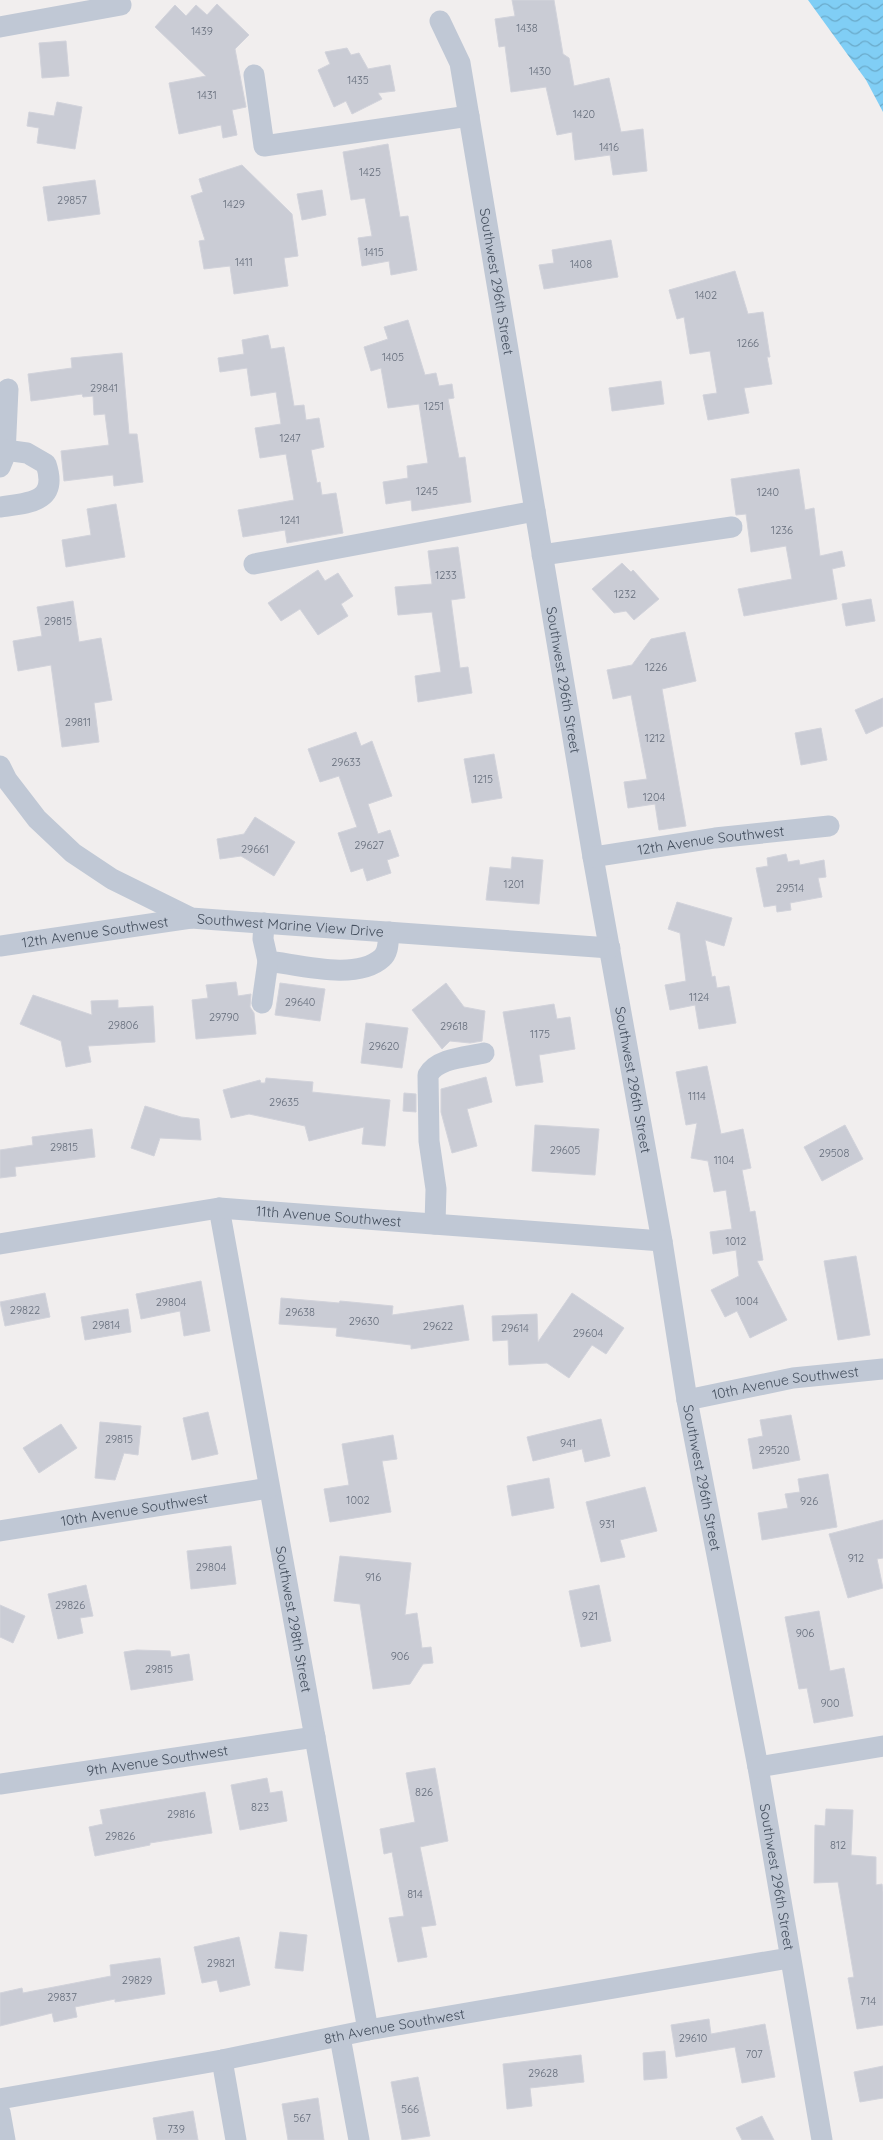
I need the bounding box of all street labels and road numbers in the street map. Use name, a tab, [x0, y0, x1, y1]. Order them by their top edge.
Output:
street label: Southwest 296th Street	[475, 207, 518, 356]
street label: Southwest 296th Street	[542, 605, 585, 755]
street label: 12th Avenue Southwest	[636, 822, 785, 859]
street label: Southwest Marine View Drive	[196, 909, 385, 941]
street label: 12th Avenue Southwest	[20, 912, 170, 952]
street label: Southwest 296th Street	[611, 1005, 655, 1155]
street label: 11th Avenue Southwest	[256, 1202, 402, 1231]
street label: 10th Avenue Southwest	[710, 1362, 860, 1404]
street label: Southwest 296th Street	[679, 1403, 725, 1553]
street label: 10th Avenue Southwest	[60, 1489, 209, 1530]
street label: Southwest 298th Street	[271, 1545, 316, 1694]
street label: 9th Avenue Southwest	[85, 1741, 229, 1780]
street label: Southwest 296th Street	[755, 1802, 798, 1952]
street label: 8th Avenue Southwest	[322, 2005, 466, 2048]

